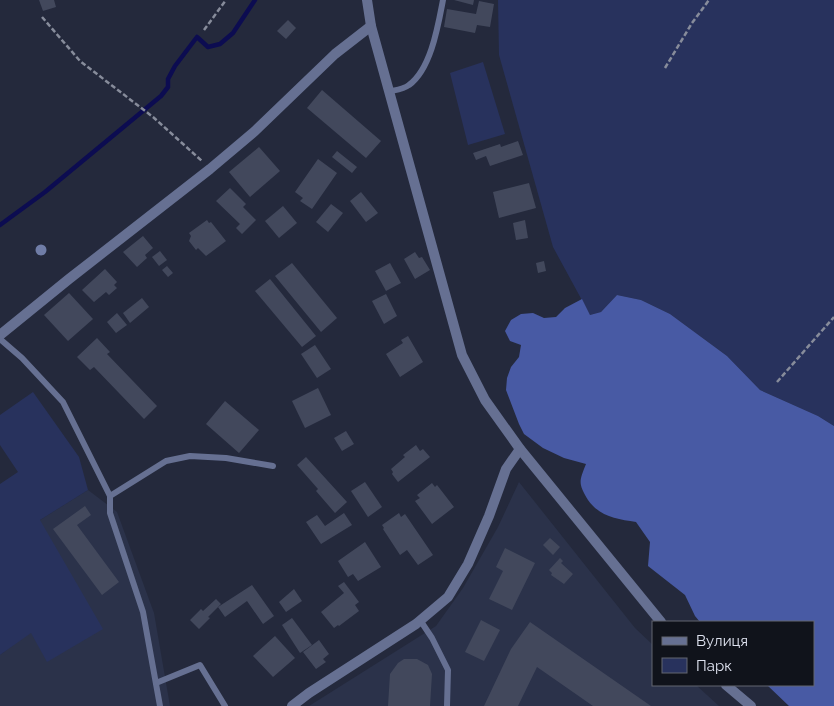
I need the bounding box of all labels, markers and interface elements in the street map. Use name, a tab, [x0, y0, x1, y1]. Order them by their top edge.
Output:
legend	[652, 621, 814, 686]
text: Вулиця	[696, 632, 748, 650]
text: Парк	[696, 657, 732, 675]

